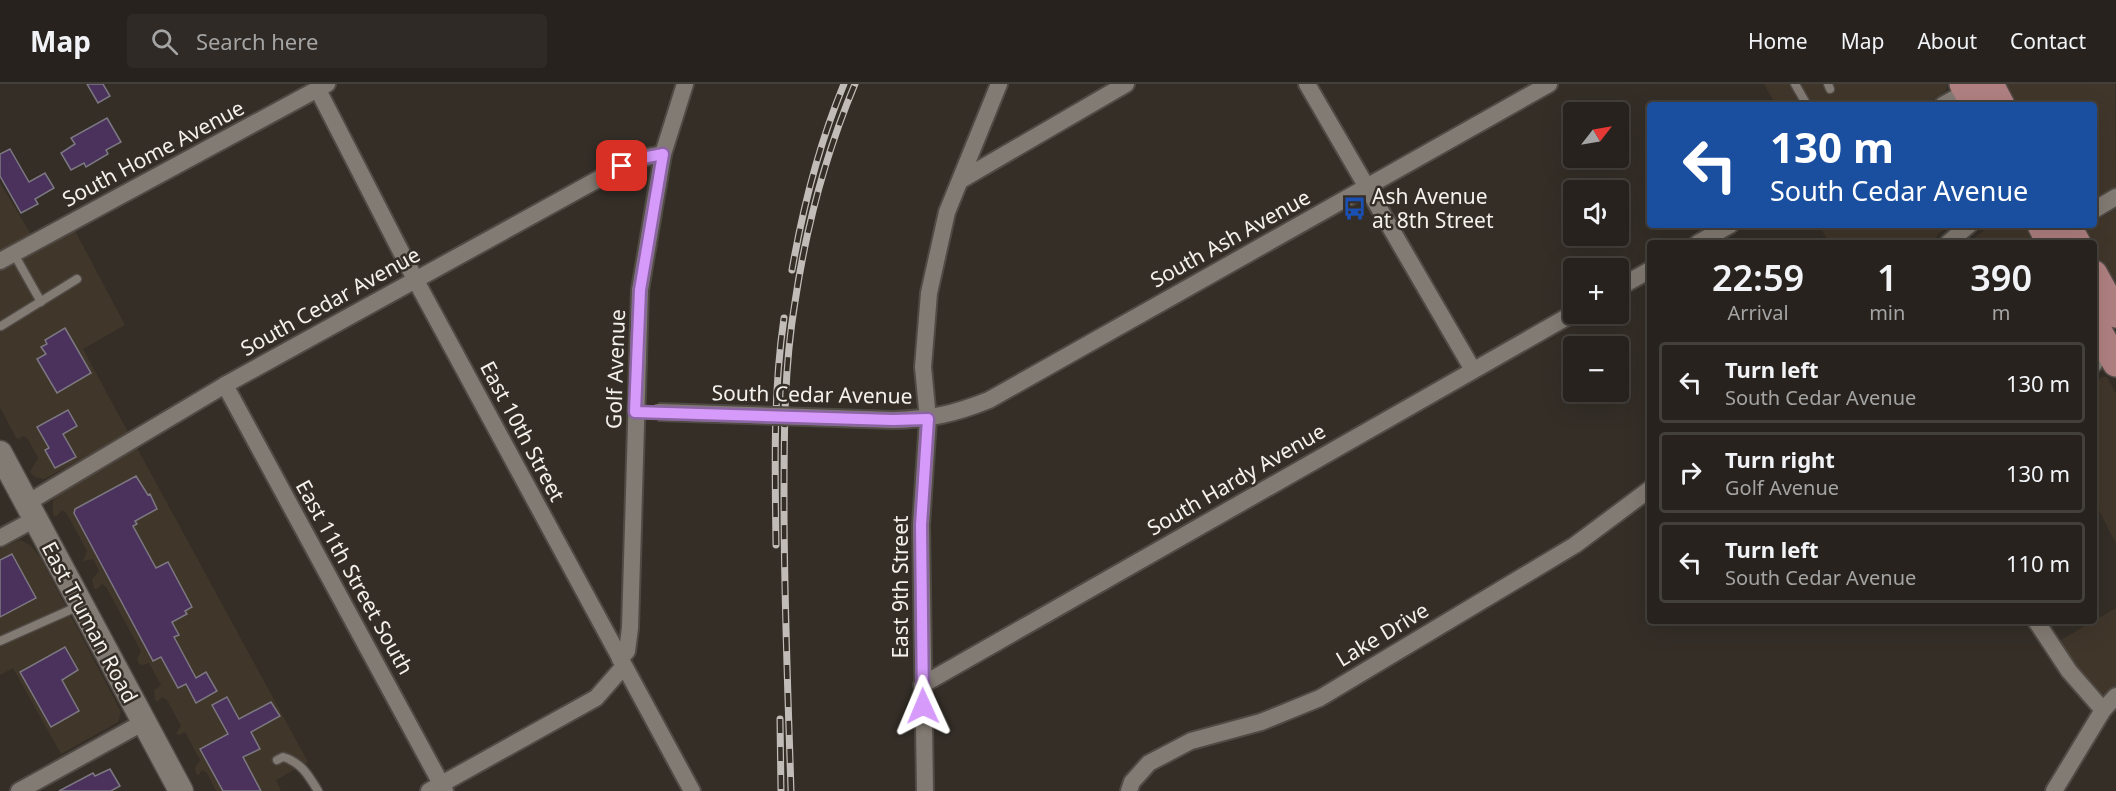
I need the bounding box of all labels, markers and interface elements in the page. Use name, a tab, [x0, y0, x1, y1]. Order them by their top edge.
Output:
search box	[127, 14, 547, 68]
text: Map	[30, 22, 91, 60]
icon: search	[148, 25, 181, 58]
text: Search here	[196, 26, 318, 56]
text: Home	[1748, 27, 1808, 55]
text: Map	[1841, 27, 1884, 55]
text: About	[1917, 27, 1977, 55]
text: Contact	[2010, 27, 2086, 55]
street label: South Home Avenue	[57, 93, 249, 213]
north arrow	[1563, 102, 1629, 168]
map controls	[1563, 102, 1629, 402]
text: 130 m	[1770, 118, 1894, 175]
icon: left	[1671, 126, 1749, 204]
pin	[596, 140, 647, 191]
icon: arrive	[605, 149, 638, 182]
text: South Cedar Avenue	[1770, 172, 2028, 209]
button: sound	[1563, 180, 1629, 246]
street label: South Ash Avenue	[1145, 182, 1315, 294]
place label: Ash Avenue at 8th Street	[1372, 182, 1494, 234]
bus stop icon: Ash Avenue at 8th Street	[1341, 195, 1367, 221]
street label: South Cedar Avenue	[235, 240, 425, 362]
text: 22:59	[1712, 253, 1804, 302]
text: 1	[1877, 253, 1898, 302]
text: 390	[1970, 253, 2032, 302]
button: +	[1563, 258, 1629, 324]
text: Arrival	[1728, 299, 1789, 326]
text: min	[1869, 299, 1905, 326]
text: m	[1992, 299, 2011, 326]
street label: Golf Avenue	[599, 309, 631, 429]
button: −	[1563, 336, 1629, 402]
text: Turn left	[1725, 354, 1819, 384]
street label: East 10th Street	[474, 356, 572, 506]
icon: left	[1674, 366, 1707, 399]
text: 130 m	[2006, 368, 2070, 398]
street label: South Cedar Avenue	[711, 378, 913, 410]
text: South Cedar Avenue	[1725, 384, 1916, 411]
street label: South Hardy Avenue	[1142, 416, 1330, 542]
text: Turn right	[1725, 444, 1835, 474]
icon: right	[1674, 456, 1707, 489]
text: 130 m	[2006, 458, 2070, 488]
text: Golf Avenue	[1725, 474, 1839, 501]
street label: East 11th Street South	[290, 475, 420, 679]
street label: East 9th Street	[886, 515, 914, 659]
text: Turn left	[1725, 534, 1819, 564]
street label: East Truman Road	[36, 536, 144, 708]
icon: left	[1674, 546, 1707, 579]
text: 110 m	[2006, 548, 2070, 578]
text: South Cedar Avenue	[1725, 564, 1916, 591]
street label: Lake Drive	[1331, 595, 1433, 673]
position arrow	[891, 674, 955, 738]

